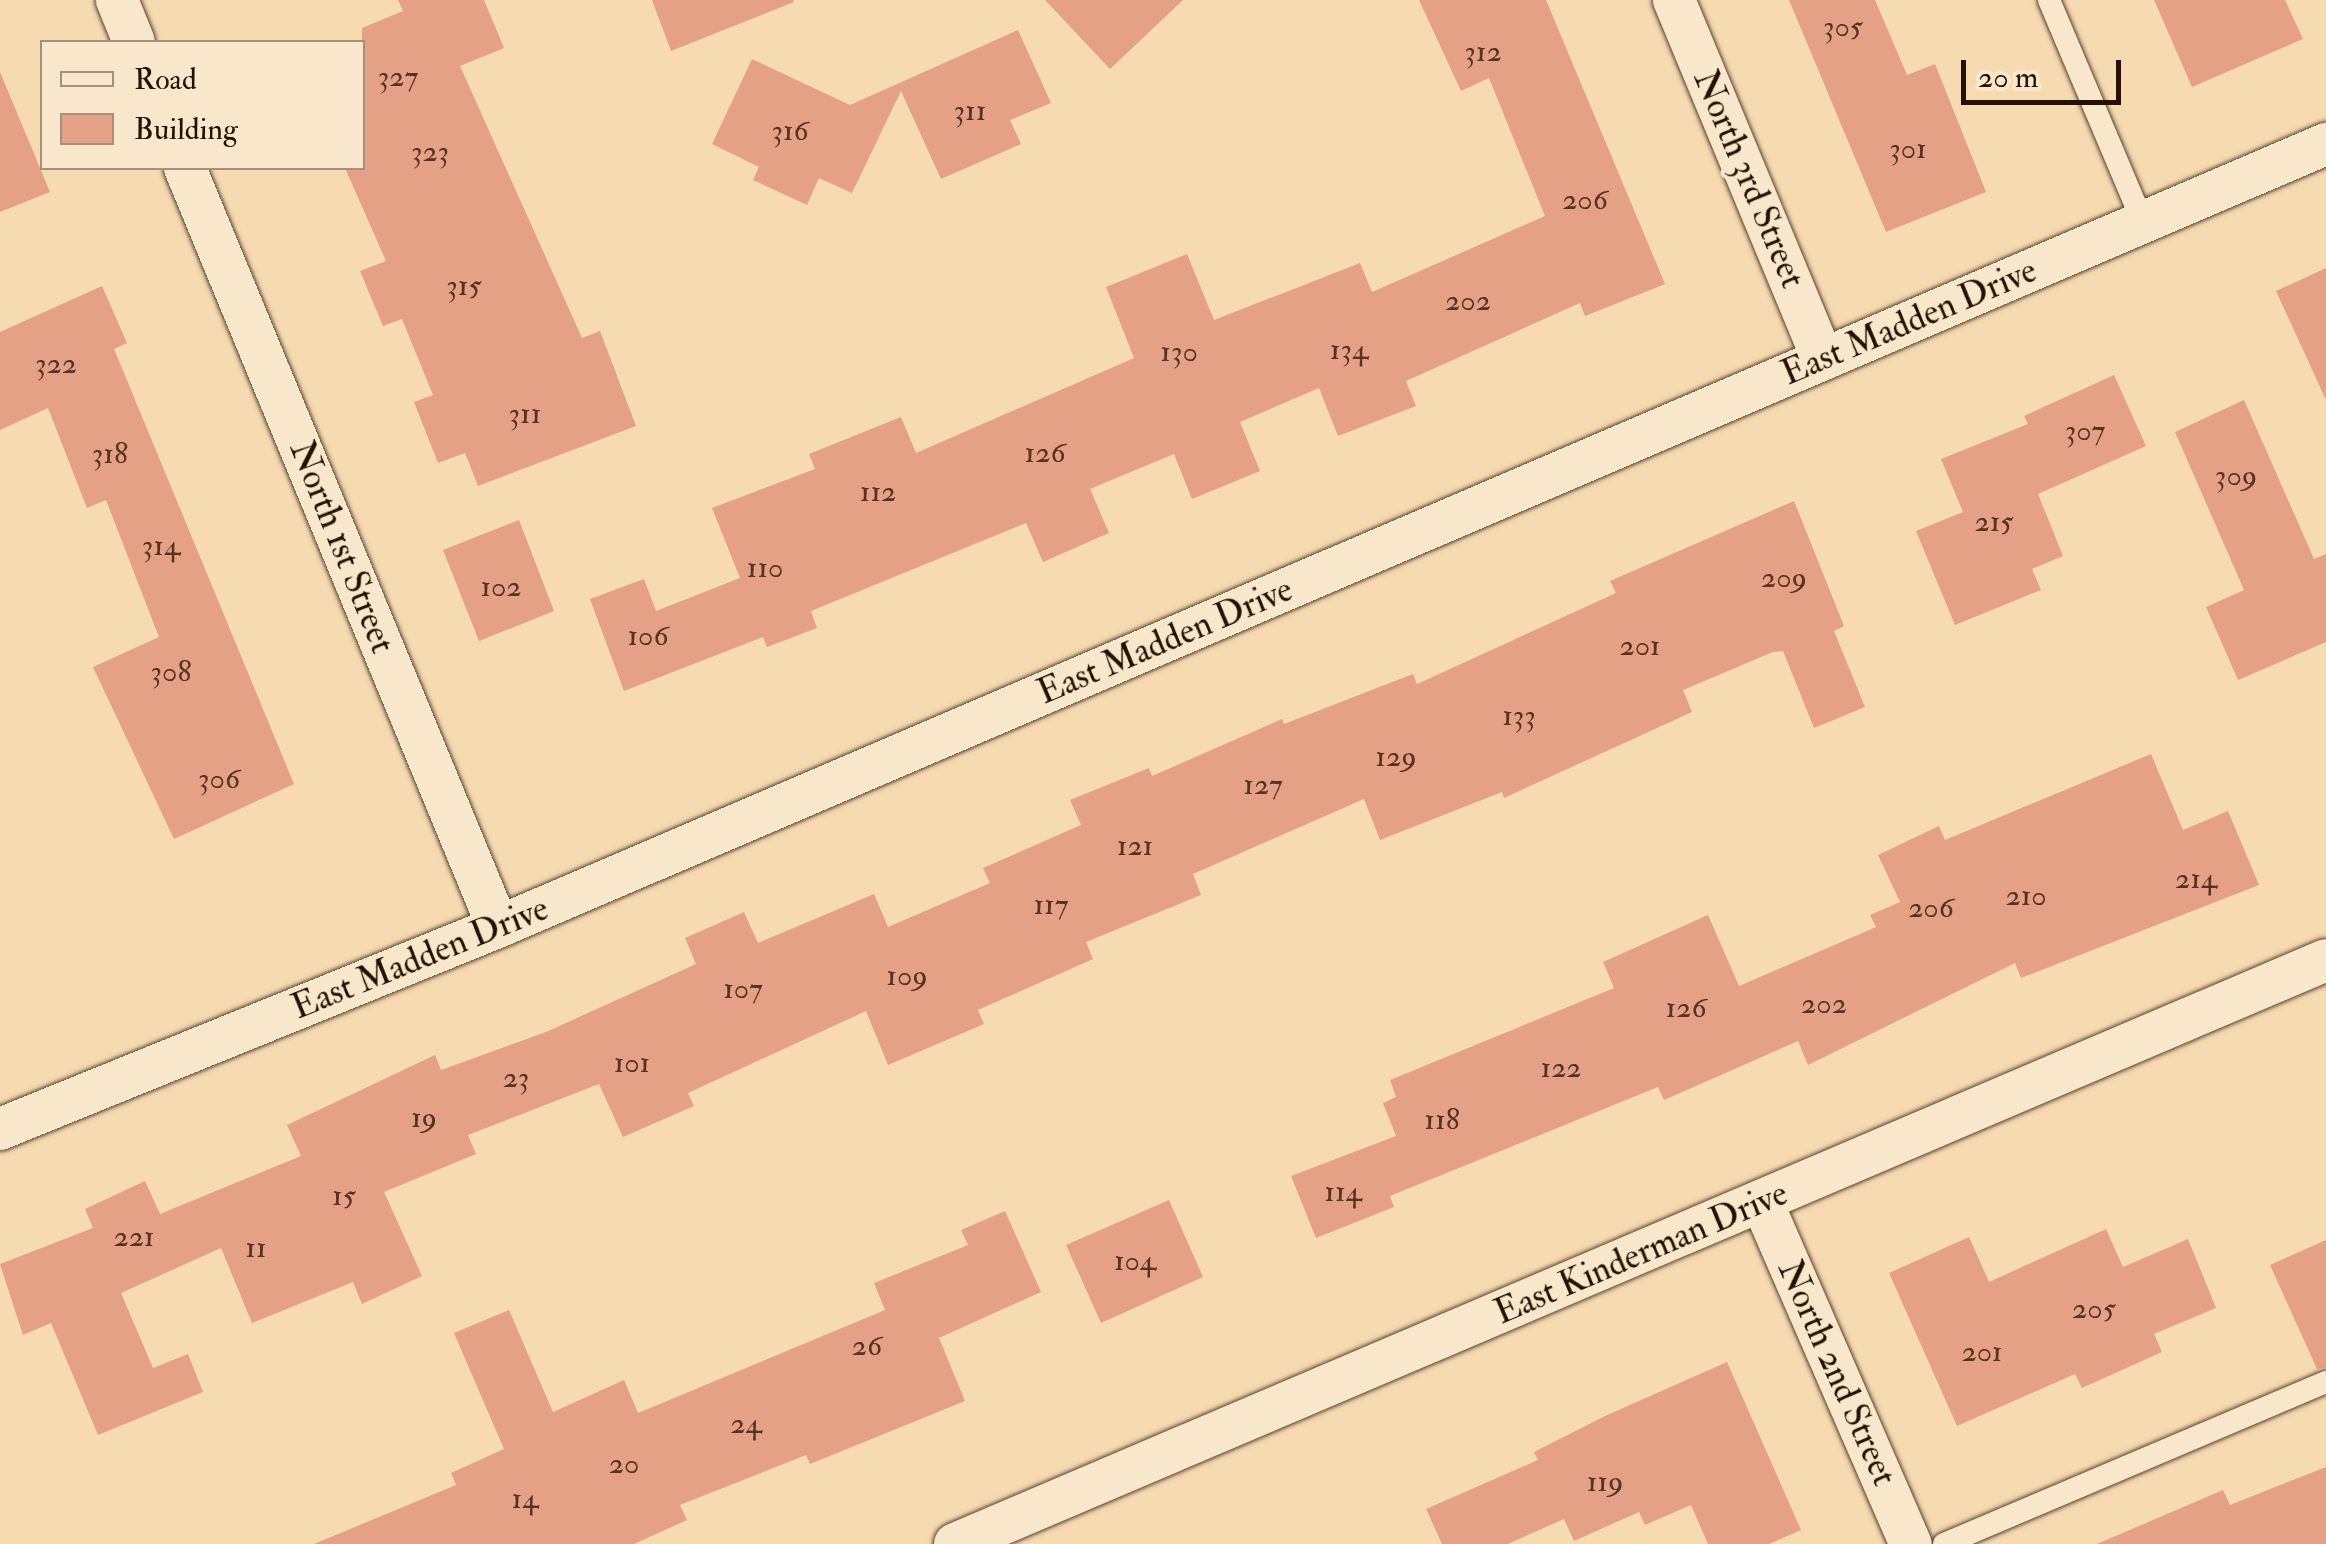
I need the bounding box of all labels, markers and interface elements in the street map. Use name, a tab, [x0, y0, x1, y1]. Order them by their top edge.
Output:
house number: 305	[1823, 9, 1863, 45]
house number: 312	[1464, 34, 1502, 70]
legend	[40, 40, 365, 170]
scale bar	[1966, 40, 2126, 102]
house number: 327	[378, 59, 418, 95]
text: 20 m	[1978, 59, 2038, 96]
text: Road	[134, 61, 197, 98]
street label: North 3rd Street	[1684, 64, 1814, 294]
house number: 311	[954, 93, 986, 129]
text: Building	[134, 111, 238, 148]
house number: 316	[771, 113, 809, 149]
house number: 301	[1889, 131, 1927, 167]
house number: 323	[411, 134, 449, 170]
house number: 206	[1562, 182, 1608, 218]
street label: East Madden Drive	[1775, 249, 2043, 395]
house number: 315	[446, 268, 482, 304]
house number: 202	[1445, 283, 1491, 319]
house number: 134	[1330, 332, 1368, 368]
house number: 130	[1160, 334, 1198, 370]
house number: 322	[35, 346, 77, 382]
house number: 311	[509, 396, 541, 432]
house number: 307	[2065, 413, 2105, 449]
street label: North 1st Street	[280, 435, 404, 659]
house number: 126	[1024, 435, 1066, 471]
house number: 318	[92, 436, 128, 472]
house number: 309	[2215, 458, 2257, 494]
house number: 112	[860, 474, 896, 510]
house number: 215	[1974, 504, 2014, 540]
house number: 314	[142, 528, 180, 564]
house number: 110	[747, 550, 783, 586]
house number: 209	[1761, 560, 1807, 596]
street label: East Madden Drive	[1031, 568, 1299, 714]
house number: 102	[480, 569, 522, 605]
house number: 106	[627, 618, 669, 654]
house number: 201	[1619, 628, 1661, 664]
house number: 308	[151, 654, 191, 690]
house number: 133	[1502, 698, 1536, 734]
house number: 129	[1375, 739, 1417, 775]
house number: 306	[198, 761, 240, 797]
house number: 127	[1243, 767, 1283, 803]
house number: 121	[1117, 828, 1153, 864]
house number: 214	[2175, 861, 2217, 897]
house number: 210	[2005, 878, 2047, 914]
street label: East Madden Drive	[286, 887, 554, 1029]
house number: 117	[1033, 887, 1069, 923]
house number: 206	[1908, 890, 1954, 926]
house number: 109	[886, 958, 928, 994]
house number: 107	[723, 971, 763, 1007]
house number: 202	[1801, 986, 1847, 1022]
house number: 126	[1665, 990, 1707, 1026]
house number: 101	[614, 1045, 650, 1081]
house number: 122	[1540, 1050, 1582, 1086]
house number: 23	[503, 1060, 529, 1096]
house number: 19	[411, 1100, 437, 1136]
house number: 118	[1424, 1102, 1460, 1138]
street label: East Kinderman Drive	[1488, 1172, 1794, 1334]
house number: 114	[1324, 1174, 1362, 1210]
house number: 15	[332, 1178, 356, 1214]
house number: 221	[113, 1219, 155, 1255]
house number: 11	[245, 1230, 267, 1266]
house number: 104	[1114, 1243, 1156, 1279]
street label: North 2nd Street	[1769, 1254, 1905, 1492]
house number: 205	[2072, 1291, 2116, 1327]
house number: 26	[852, 1328, 882, 1364]
house number: 201	[1961, 1334, 2003, 1370]
house number: 24	[730, 1406, 762, 1442]
house number: 20	[609, 1446, 639, 1482]
house number: 119	[1587, 1464, 1623, 1500]
house number: 14	[512, 1481, 538, 1517]

